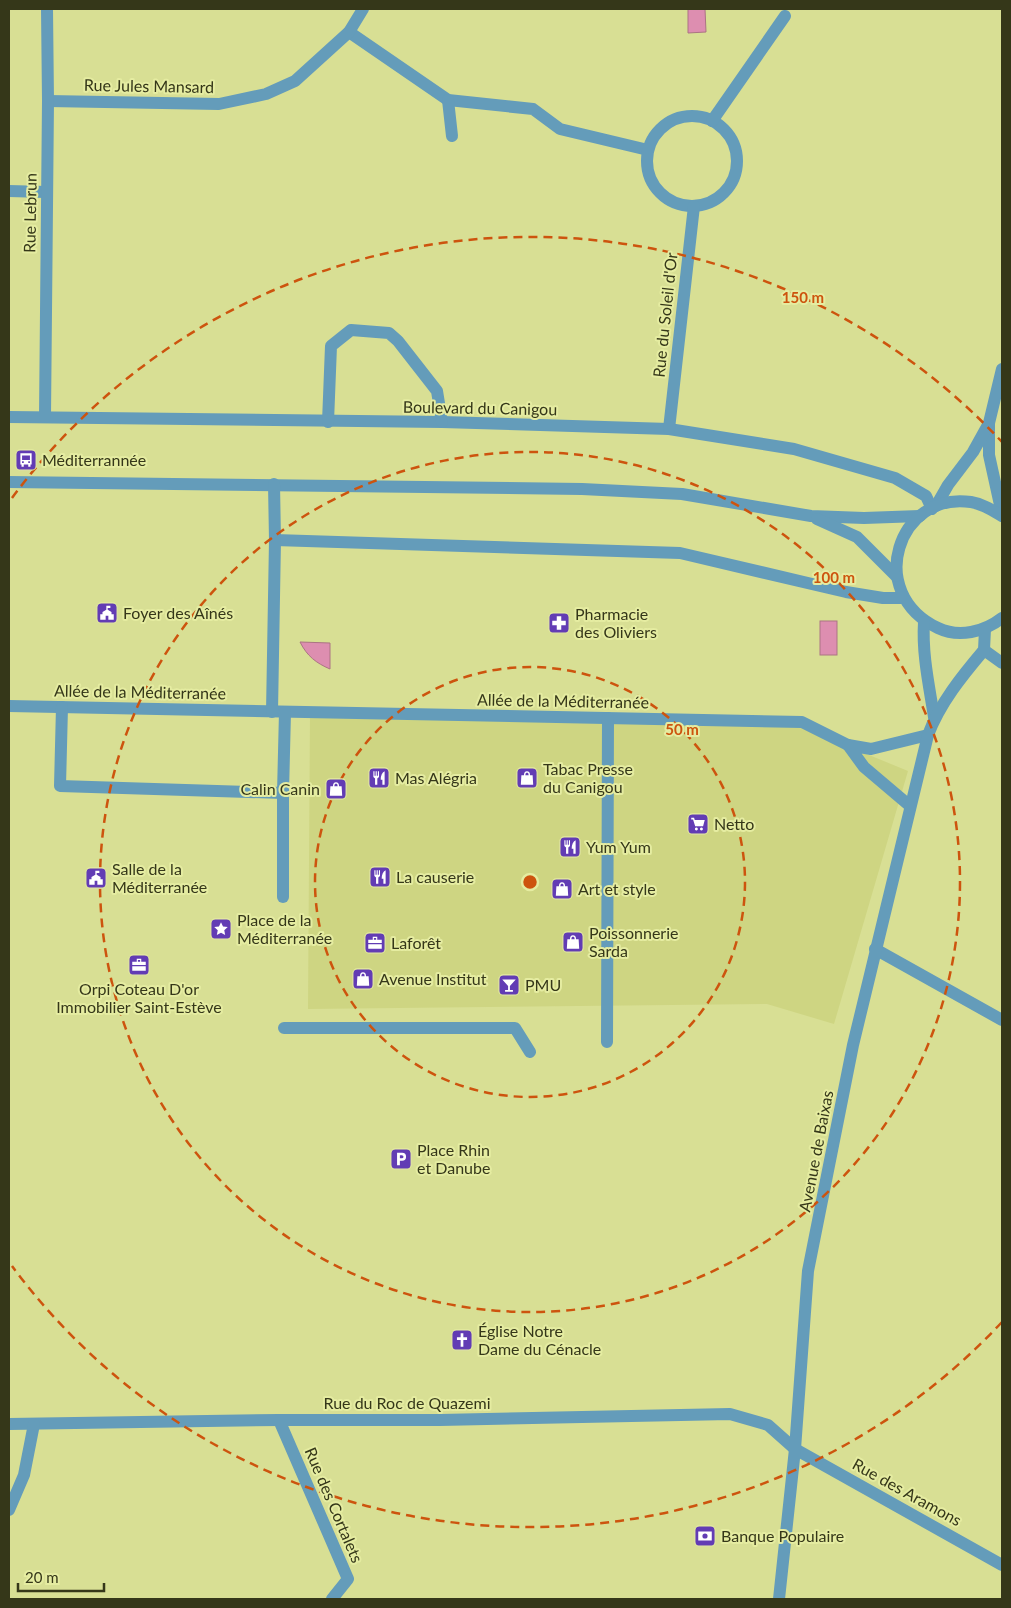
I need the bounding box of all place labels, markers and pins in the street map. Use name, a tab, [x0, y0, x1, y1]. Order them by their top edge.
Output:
bus stop icon: Méditerrannée	[14, 448, 38, 472]
place label: Méditerrannée	[42, 450, 146, 469]
public building icon: Foyer des Aînés	[95, 601, 119, 625]
place label: Foyer des Aînés	[123, 603, 233, 622]
place label: Pharmacie des Oliviers	[575, 604, 657, 641]
pharmacy icon: Pharmacie des Oliviers	[547, 611, 571, 635]
place label: Tabac Presse du Canigou	[543, 759, 633, 796]
restaurant icon: Mas Alégria	[367, 766, 391, 790]
shop icon: Tabac Presse du Canigou	[515, 766, 539, 790]
place label: Mas Alégria	[395, 768, 477, 787]
shop icon: Calin Canin	[324, 777, 348, 801]
place label: Calin Canin	[240, 779, 320, 798]
supermarket icon: Netto	[686, 812, 710, 836]
place label: Netto	[714, 814, 754, 833]
restaurant icon: Yum Yum	[558, 835, 582, 859]
place label: Yum Yum	[586, 837, 651, 856]
place label: Salle de la Méditerranée	[112, 859, 207, 896]
restaurant icon: La causerie	[368, 865, 392, 889]
public building icon: Salle de la Méditerranée	[84, 866, 108, 890]
place label: La causerie	[396, 867, 474, 886]
centre of rings	[521, 873, 539, 891]
shop icon: Art et style	[550, 877, 574, 901]
place label: Art et style	[578, 879, 656, 898]
place label: Place de la Méditerranée	[237, 910, 332, 947]
place icon: Place de la Méditerranée	[209, 917, 233, 941]
place label: Poissonnerie Sarda	[589, 923, 678, 960]
shop icon: Poissonnerie Sarda	[561, 930, 585, 954]
office icon: Laforêt	[363, 931, 387, 955]
place label: Laforêt	[391, 933, 441, 952]
office icon: Orpi Coteau D'or Immobilier Saint-Estève	[127, 953, 151, 977]
shop icon: Avenue Institut	[351, 967, 375, 991]
place label: Avenue Institut	[379, 969, 487, 988]
bar icon: PMU	[497, 973, 521, 997]
place label: PMU	[525, 975, 561, 994]
place label: Orpi Coteau D'or Immobilier Saint-Estève	[56, 979, 222, 1016]
place label: Place Rhin et Danube	[417, 1140, 490, 1177]
parking icon: Place Rhin et Danube	[389, 1147, 413, 1171]
place label: Église Notre Dame du Cénacle	[478, 1321, 601, 1358]
church icon: Église Notre Dame du Cénacle	[450, 1328, 474, 1352]
bank icon: Banque Populaire	[693, 1524, 717, 1548]
place label: Banque Populaire	[721, 1526, 844, 1545]

